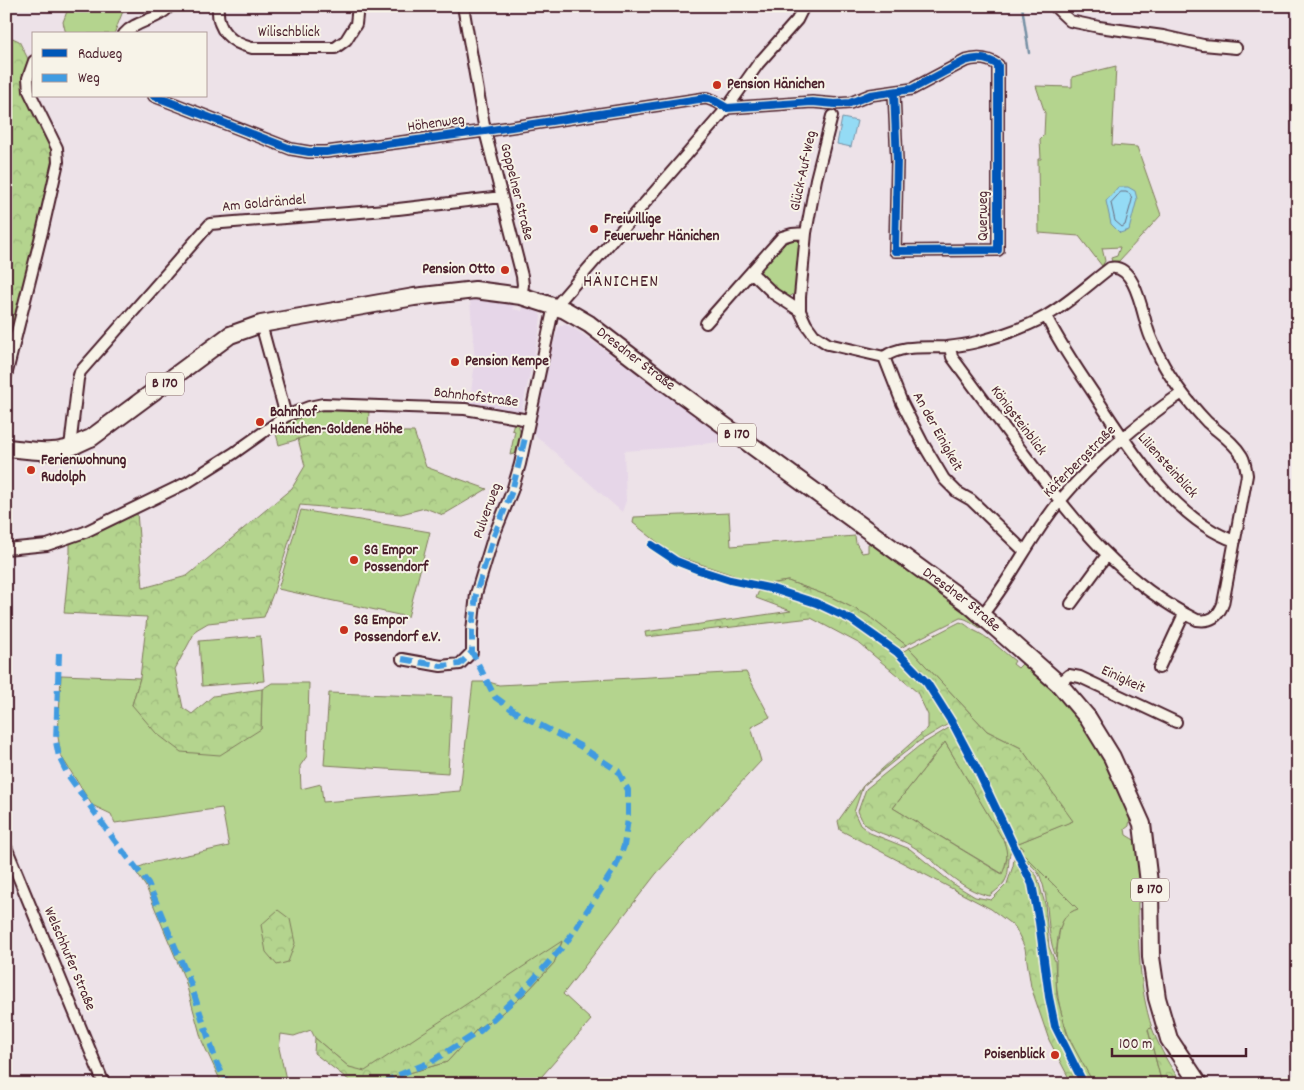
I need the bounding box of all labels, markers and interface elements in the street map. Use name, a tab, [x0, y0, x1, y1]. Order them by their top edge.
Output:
street label: Wilischblick	[258, 22, 320, 44]
legend	[32, 32, 208, 98]
text: Radweg	[78, 44, 122, 66]
text: Weg	[78, 68, 100, 90]
place label: Pension Hänichen	[727, 74, 825, 96]
marker: Pension Hänichen	[711, 79, 723, 91]
street label: Höhenweg	[406, 109, 466, 139]
street label: Glück-Auf-Weg	[785, 129, 823, 213]
street label: Goppelner Straße	[493, 141, 539, 243]
street label: Am Goldrändel	[221, 189, 307, 219]
street label: Querweg	[973, 191, 995, 241]
place label: Freiwillige Feuerwehr Hänichen	[604, 209, 719, 248]
marker: Freiwillige Feuerwehr Hänichen	[588, 223, 600, 235]
place label: Pension Otto	[422, 259, 495, 281]
marker: Pension Otto	[499, 264, 511, 276]
district label: HÄNICHEN	[583, 270, 659, 295]
street label: Dresdner Straße	[591, 322, 680, 397]
place label: Pension Kempe	[465, 351, 549, 373]
marker: Pension Kempe	[449, 356, 461, 368]
road number: B 170	[146, 372, 184, 396]
street label: Königsteinblick	[984, 381, 1052, 461]
street label: Bahnhofstraße	[432, 382, 520, 414]
street label: An der Einigkeit	[906, 388, 968, 476]
place label: Bahnhof Hänichen-Goldene Höhe	[270, 402, 403, 441]
marker: Bahnhof Hänichen-Goldene Höhe	[254, 416, 266, 428]
street label: Käferbergstraße	[1039, 420, 1122, 503]
road number: B 170	[718, 424, 756, 446]
street label: Liliensteinblick	[1131, 428, 1203, 504]
place label: Ferienwohnung Rudolph	[41, 450, 127, 489]
marker: Ferienwohnung Rudolph	[25, 464, 37, 476]
street label: Pulverweg	[468, 480, 508, 542]
place label: SG Empor Possendorf	[364, 540, 429, 579]
marker: SG Empor Possendorf	[348, 554, 360, 566]
street label: Dresdner Straße	[917, 562, 1005, 638]
place label: SG Empor Possendorf e.V.	[354, 610, 441, 649]
marker: SG Empor Possendorf e.V.	[338, 624, 350, 636]
street label: Einigkeit	[1097, 660, 1149, 700]
road number: B 170	[1131, 878, 1169, 902]
street label: Welschhufer Straße	[37, 904, 101, 1015]
scale bar	[1112, 1025, 1245, 1057]
text: 100 m	[1119, 1034, 1152, 1056]
place label: Poisenblick	[984, 1044, 1045, 1066]
marker: Poisenblick	[1049, 1049, 1061, 1061]

